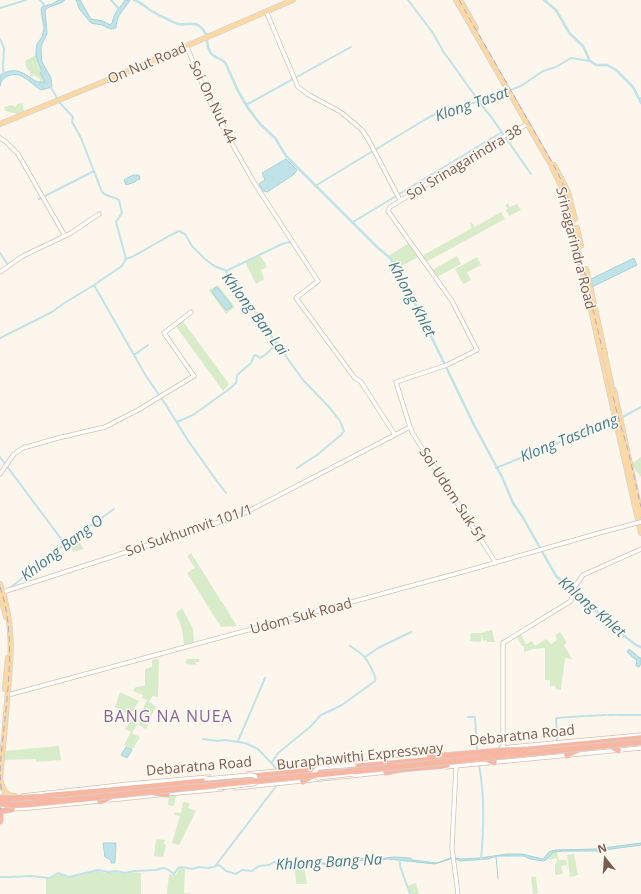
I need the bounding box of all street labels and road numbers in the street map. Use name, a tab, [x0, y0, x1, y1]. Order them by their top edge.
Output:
street label: On Nut Road	[104, 37, 189, 88]
street label: Soi On Nut 44	[185, 57, 242, 146]
street label: Soi Srinagarindra 38	[402, 120, 525, 204]
street label: Srinagarindra Road	[552, 185, 601, 311]
street label: Soi Udom Suk 51	[415, 443, 491, 546]
street label: Soi Sukhumvit 101/1	[123, 499, 255, 560]
street label: Udom Suk Road	[248, 593, 354, 638]
street label: Debaratna Road	[468, 720, 576, 750]
street label: Buraphawithi Expressway	[276, 737, 445, 774]
street label: Debaratna Road	[145, 751, 253, 780]

